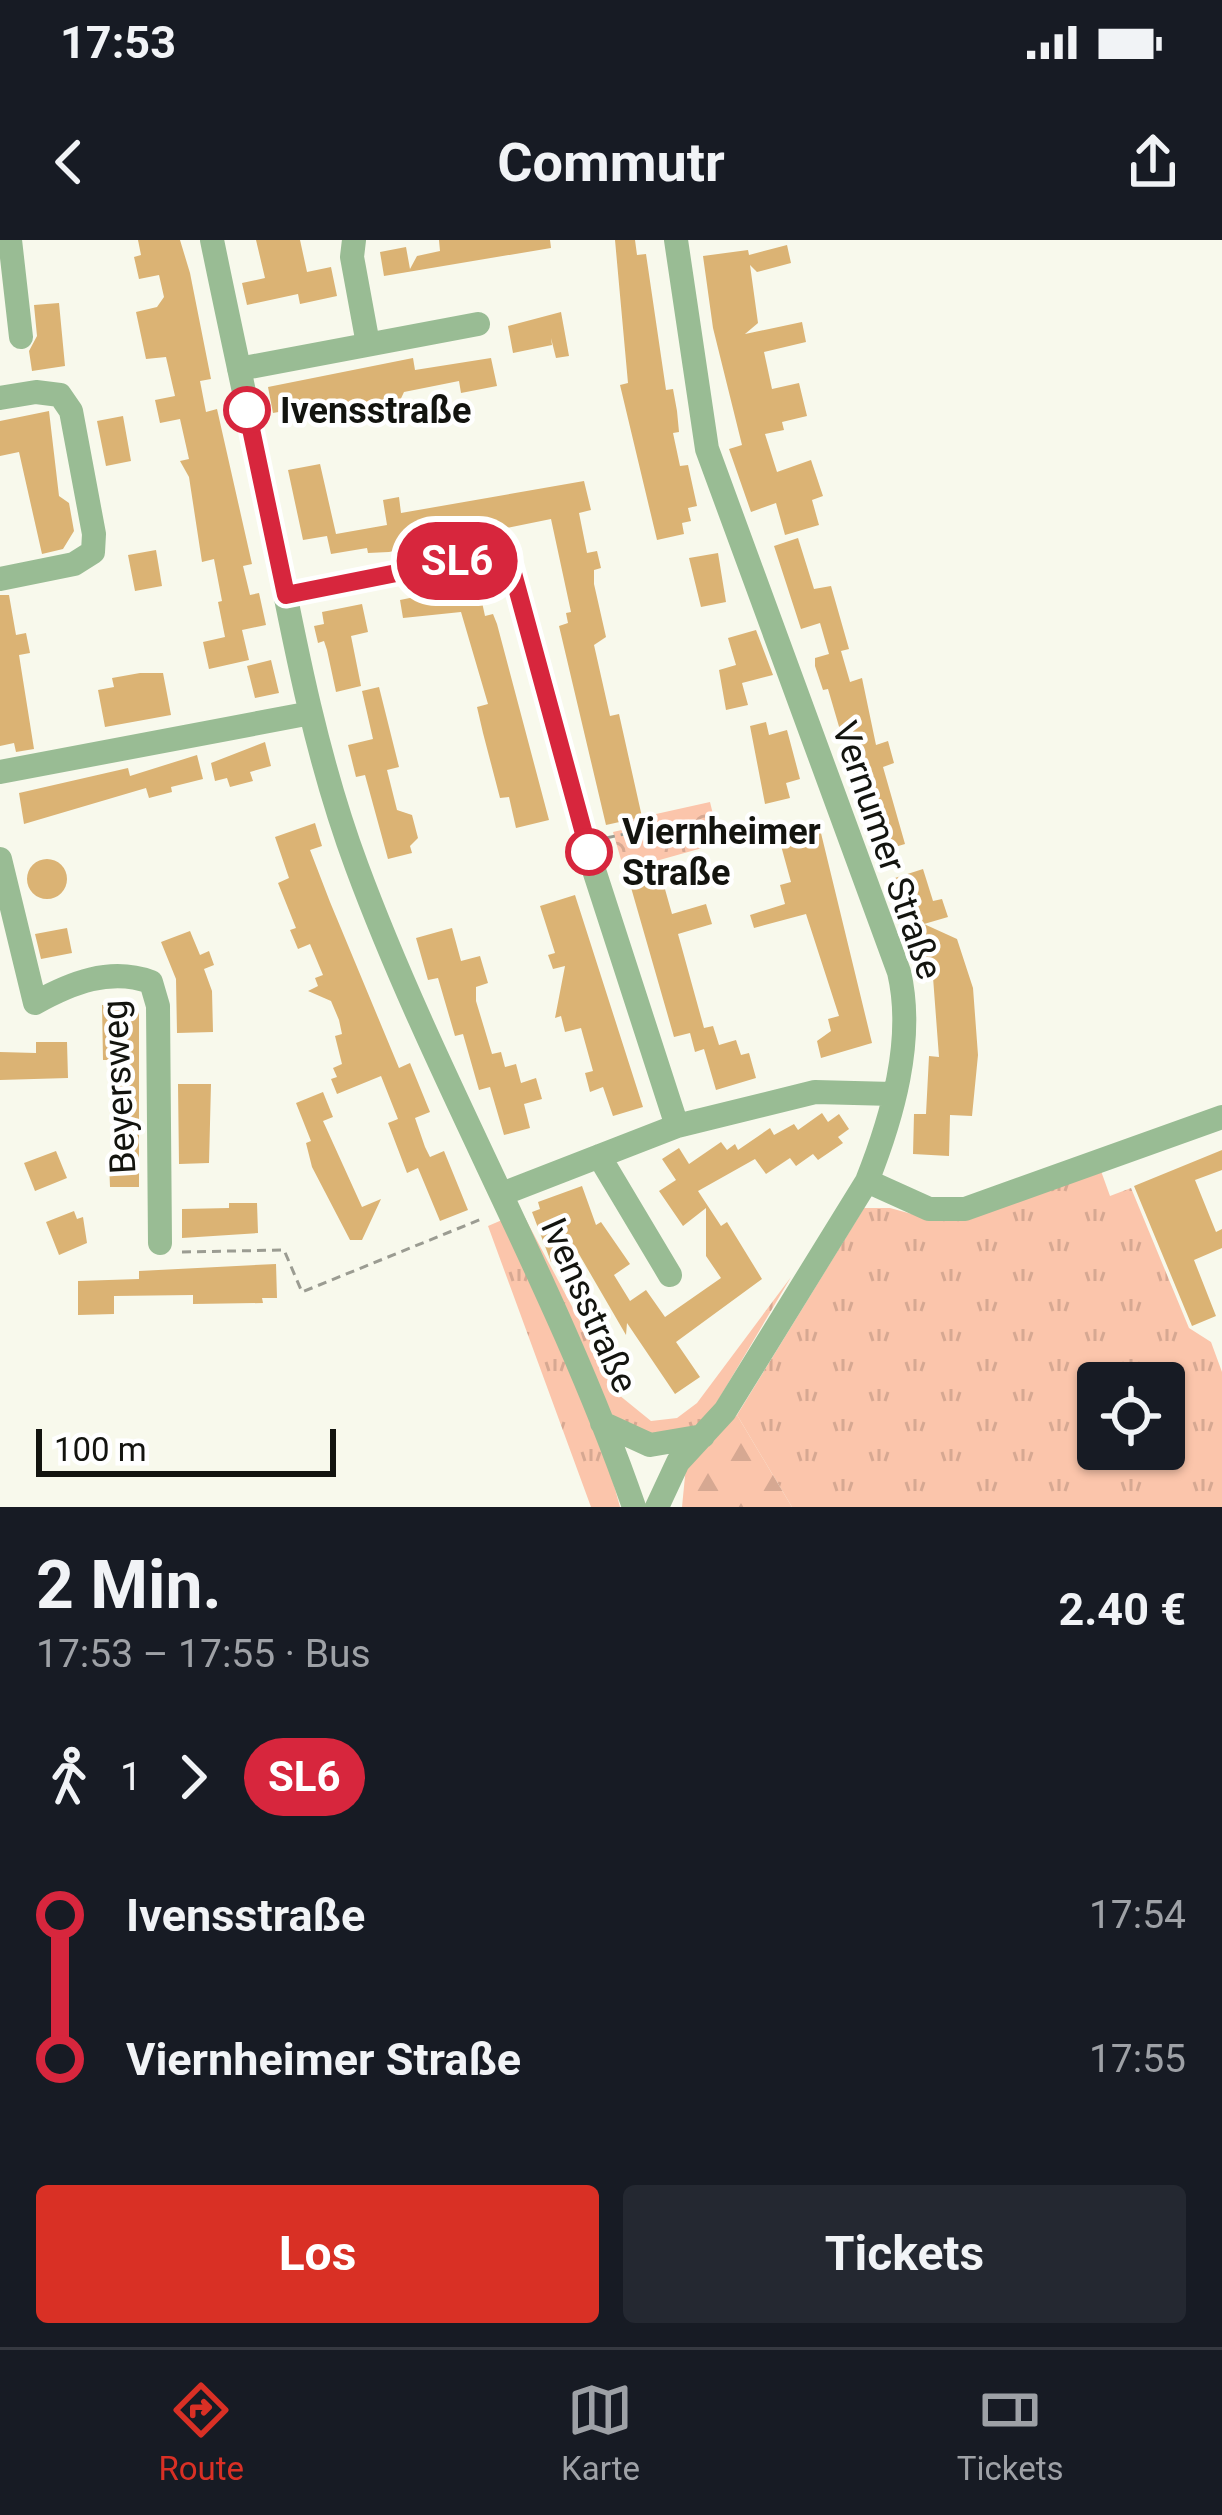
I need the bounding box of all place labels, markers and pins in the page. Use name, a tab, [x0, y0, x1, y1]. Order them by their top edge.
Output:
marker: Ivensstraße	[225, 388, 269, 432]
place label: Ivensstraße	[280, 390, 471, 432]
place label: Viernheimer Straße	[622, 811, 821, 894]
marker: Viernheimer Straße	[567, 830, 611, 874]

